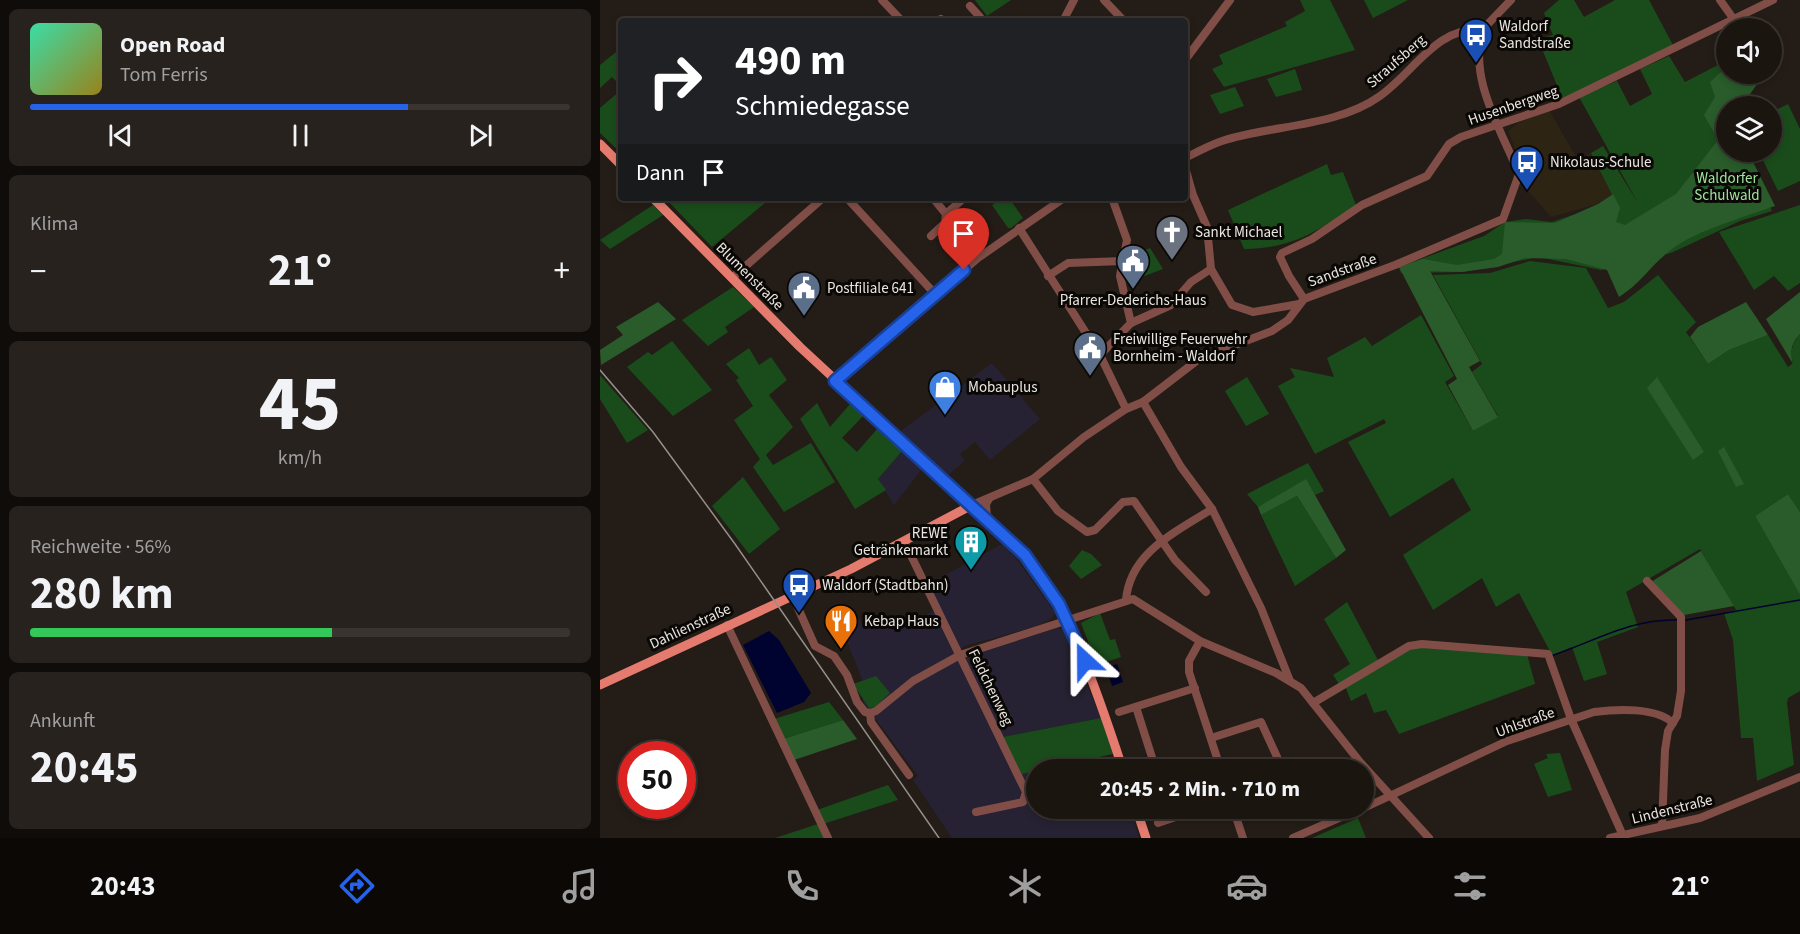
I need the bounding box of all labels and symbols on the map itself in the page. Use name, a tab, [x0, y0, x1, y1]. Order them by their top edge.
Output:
place label: Waldorf Sandstraße	[1499, 16, 1571, 54]
bus stop icon: Waldorf Sandstraße	[1458, 17, 1494, 64]
street label: Straufsberg	[1362, 29, 1431, 93]
street label: Husenbergweg	[1465, 80, 1561, 131]
bus stop icon: Nikolaus-Schule	[1509, 144, 1545, 191]
place label: Nikolaus-Schule	[1550, 152, 1652, 173]
park label: Waldorfer Schulwald	[1694, 168, 1760, 206]
pin	[938, 208, 989, 270]
church icon: Sankt Michael	[1154, 214, 1190, 261]
place label: Sankt Michael	[1195, 222, 1283, 243]
street label: Blumenstraße	[711, 238, 788, 315]
public building icon: Pfarrer-Dederichs-Haus	[1115, 243, 1151, 290]
street label: Sandstraße	[1305, 248, 1379, 293]
public building icon: Postfiliale 641	[786, 270, 822, 317]
place label: Postfiliale 641	[827, 278, 914, 299]
place label: Pfarrer-Dederichs-Haus	[1060, 290, 1206, 311]
place label: Freiwillige Feuerwehr Bornheim - Waldorf	[1113, 329, 1248, 367]
public building icon: Freiwillige Feuerwehr Bornheim - Waldorf	[1072, 330, 1108, 377]
shop icon: Mobauplus	[927, 369, 963, 416]
place label: Mobauplus	[968, 377, 1037, 398]
place label: REWE Getränkemarkt	[854, 523, 948, 561]
building icon: REWE Getränkemarkt	[953, 524, 989, 571]
bus stop icon: Waldorf (Stadtbahn)	[781, 567, 817, 614]
place label: Waldorf (Stadtbahn)	[822, 575, 948, 596]
street label: Dahlienstraße	[646, 598, 734, 654]
restaurant icon: Kebap Haus	[823, 603, 859, 650]
place label: Kebap Haus	[864, 611, 939, 632]
position arrow	[1053, 629, 1117, 693]
street label: Feldchenweg	[963, 645, 1018, 730]
street label: Uhlstraße	[1493, 702, 1558, 743]
speed limit sign: 50	[618, 741, 696, 819]
street label: Lindenstraße	[1629, 789, 1715, 830]

